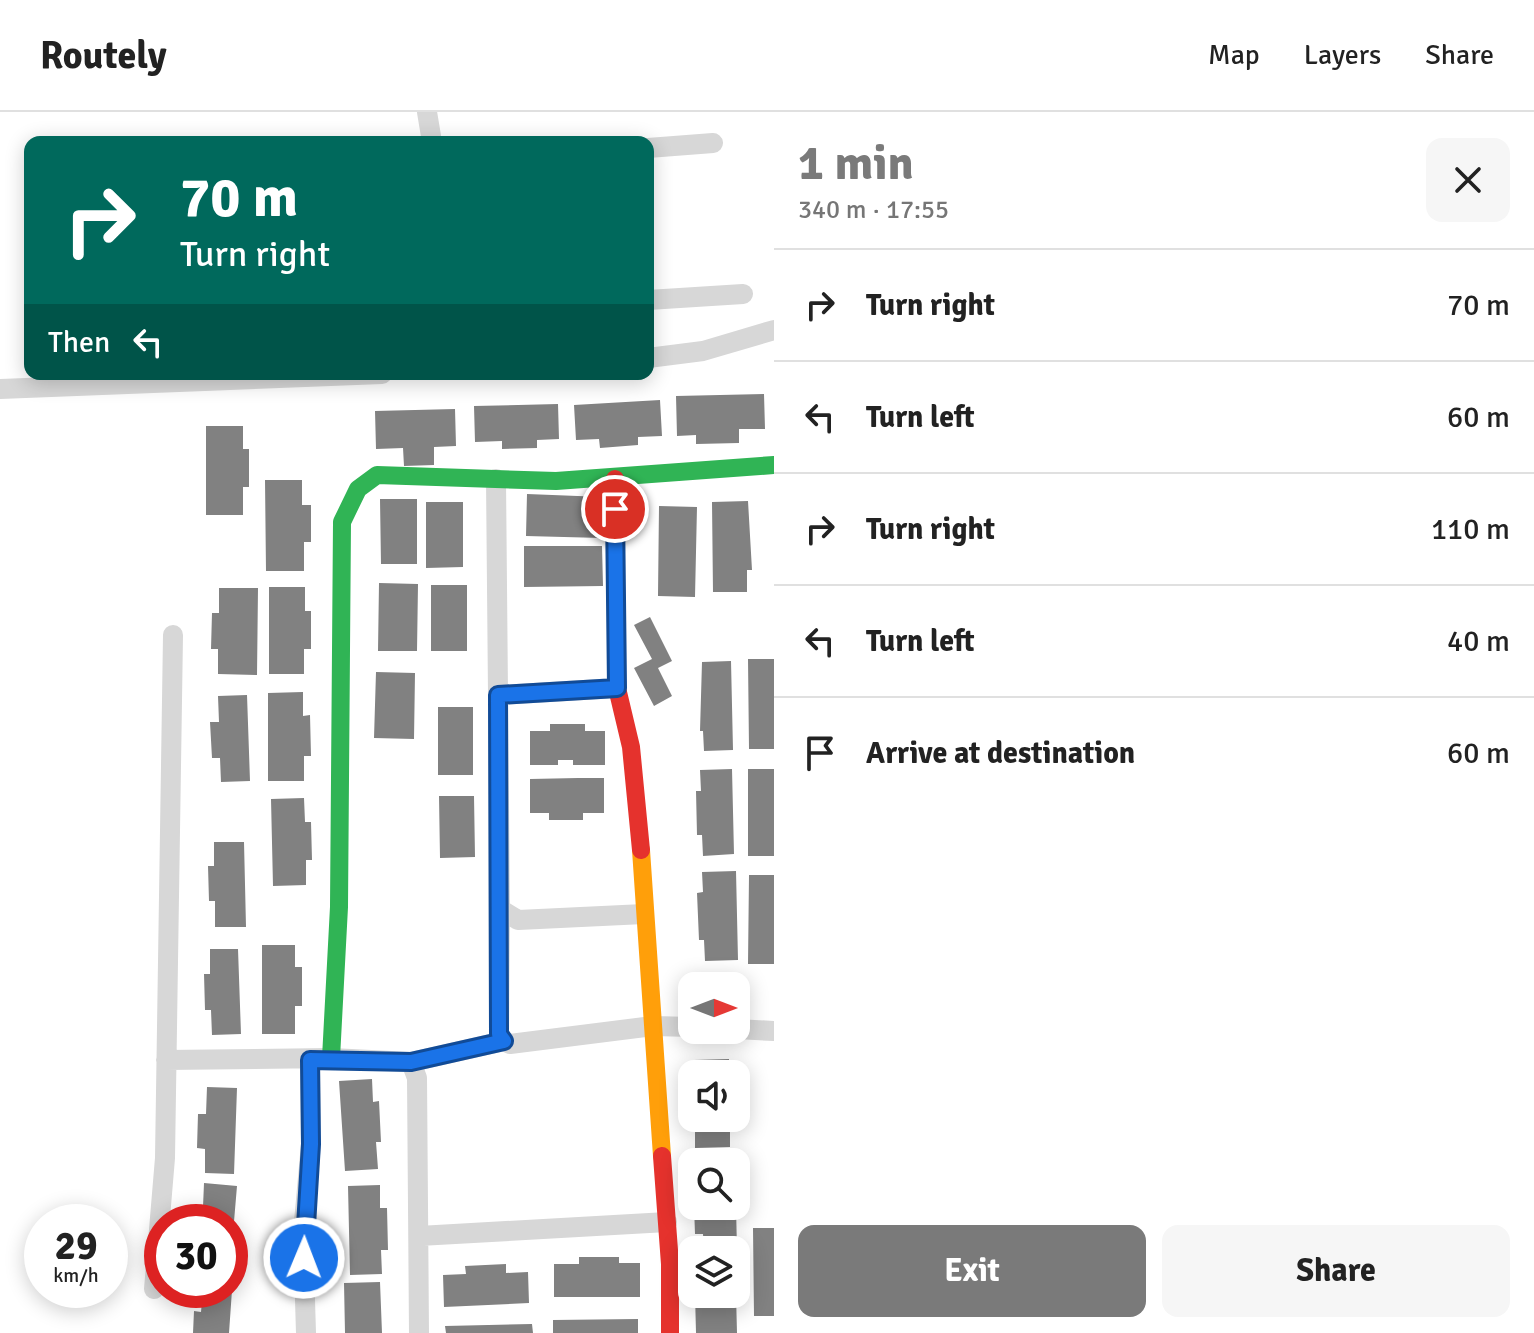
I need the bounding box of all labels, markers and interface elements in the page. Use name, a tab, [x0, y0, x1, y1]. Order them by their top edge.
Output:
text: Routely	[40, 32, 167, 79]
text: Map	[1208, 38, 1260, 72]
text: Layers	[1304, 38, 1381, 72]
text: Share	[1425, 38, 1494, 72]
text: 1 min	[798, 134, 914, 193]
button: close	[1426, 138, 1510, 222]
text: 70 m	[180, 163, 298, 232]
icon: right	[48, 168, 152, 272]
text: 340 m · 17:55	[798, 194, 949, 226]
text: Turn right	[180, 232, 330, 277]
icon: right	[798, 283, 842, 327]
text: Turn right	[866, 287, 995, 324]
text: 70 m	[1447, 287, 1510, 324]
icon: left	[126, 320, 170, 364]
text: Then	[48, 324, 110, 361]
icon: left	[798, 395, 842, 439]
text: Turn left	[866, 399, 975, 436]
text: 60 m	[1447, 399, 1510, 436]
pin	[581, 475, 649, 543]
icon: arrive	[593, 487, 637, 531]
icon: right	[798, 507, 842, 551]
text: Turn right	[866, 511, 995, 548]
text: 110 m	[1431, 511, 1510, 548]
icon: left	[798, 619, 842, 663]
text: Turn left	[866, 623, 975, 660]
text: 40 m	[1447, 623, 1510, 660]
icon: arrive	[798, 731, 842, 775]
text: Arrive at destination	[866, 735, 1135, 772]
text: 60 m	[1447, 735, 1510, 772]
north arrow	[678, 972, 750, 1044]
map controls	[678, 972, 750, 1308]
button: sound	[678, 1060, 750, 1132]
button: search	[678, 1148, 750, 1220]
speed limit sign: 30	[144, 1204, 248, 1308]
position arrow	[262, 1216, 346, 1300]
text: 29	[54, 1221, 98, 1271]
button: Exit	[798, 1225, 1146, 1317]
button: Share	[1162, 1225, 1510, 1317]
button: layers	[678, 1236, 750, 1308]
text: km/h	[53, 1263, 99, 1288]

